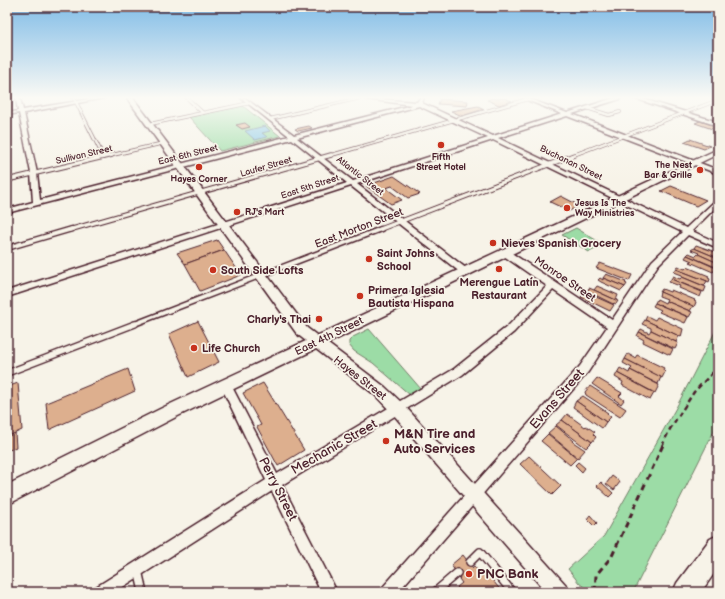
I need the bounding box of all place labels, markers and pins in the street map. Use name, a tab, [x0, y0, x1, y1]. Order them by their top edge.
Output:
marker: Fifth Street Hotel	[436, 140, 446, 150]
place label: Fifth Street Hotel	[416, 152, 466, 173]
place label: The Nest Bar & Grille	[644, 160, 692, 181]
marker: Hayes Corner	[194, 162, 204, 172]
marker: The Nest Bar & Grille	[695, 165, 705, 175]
place label: Hayes Corner	[171, 174, 228, 185]
place label: Jesus Is The Way Ministries	[575, 198, 635, 219]
marker: Jesus Is The Way Ministries	[562, 203, 572, 213]
marker: RJ's Mart	[232, 207, 242, 217]
place label: RJ's Mart	[245, 207, 284, 218]
place label: Nieves Spanish Grocery	[501, 237, 621, 250]
marker: Nieves Spanish Grocery	[488, 238, 498, 248]
place label: Saint Johns School	[377, 247, 435, 273]
marker: Saint Johns School	[364, 254, 374, 264]
place label: South Side Lofts	[221, 264, 304, 277]
marker: Merengue Latín Restaurant	[494, 264, 504, 274]
marker: South Side Lofts	[208, 265, 218, 275]
place label: Merengue Latín Restaurant	[459, 276, 539, 302]
place label: Primera Iglesia Bautista Hispana	[368, 284, 454, 310]
marker: Primera Iglesia Bautista Hispana	[355, 291, 365, 301]
place label: Charly's Thai	[247, 313, 311, 326]
marker: Charly's Thai	[314, 314, 324, 324]
place label: Life Church	[202, 342, 260, 355]
marker: Life Church	[189, 343, 199, 353]
place label: M&N Tire and Auto Services	[393, 426, 475, 457]
marker: M&N Tire and Auto Services	[381, 436, 391, 446]
place label: PNC Bank	[477, 566, 539, 582]
marker: PNC Bank	[464, 569, 474, 579]

